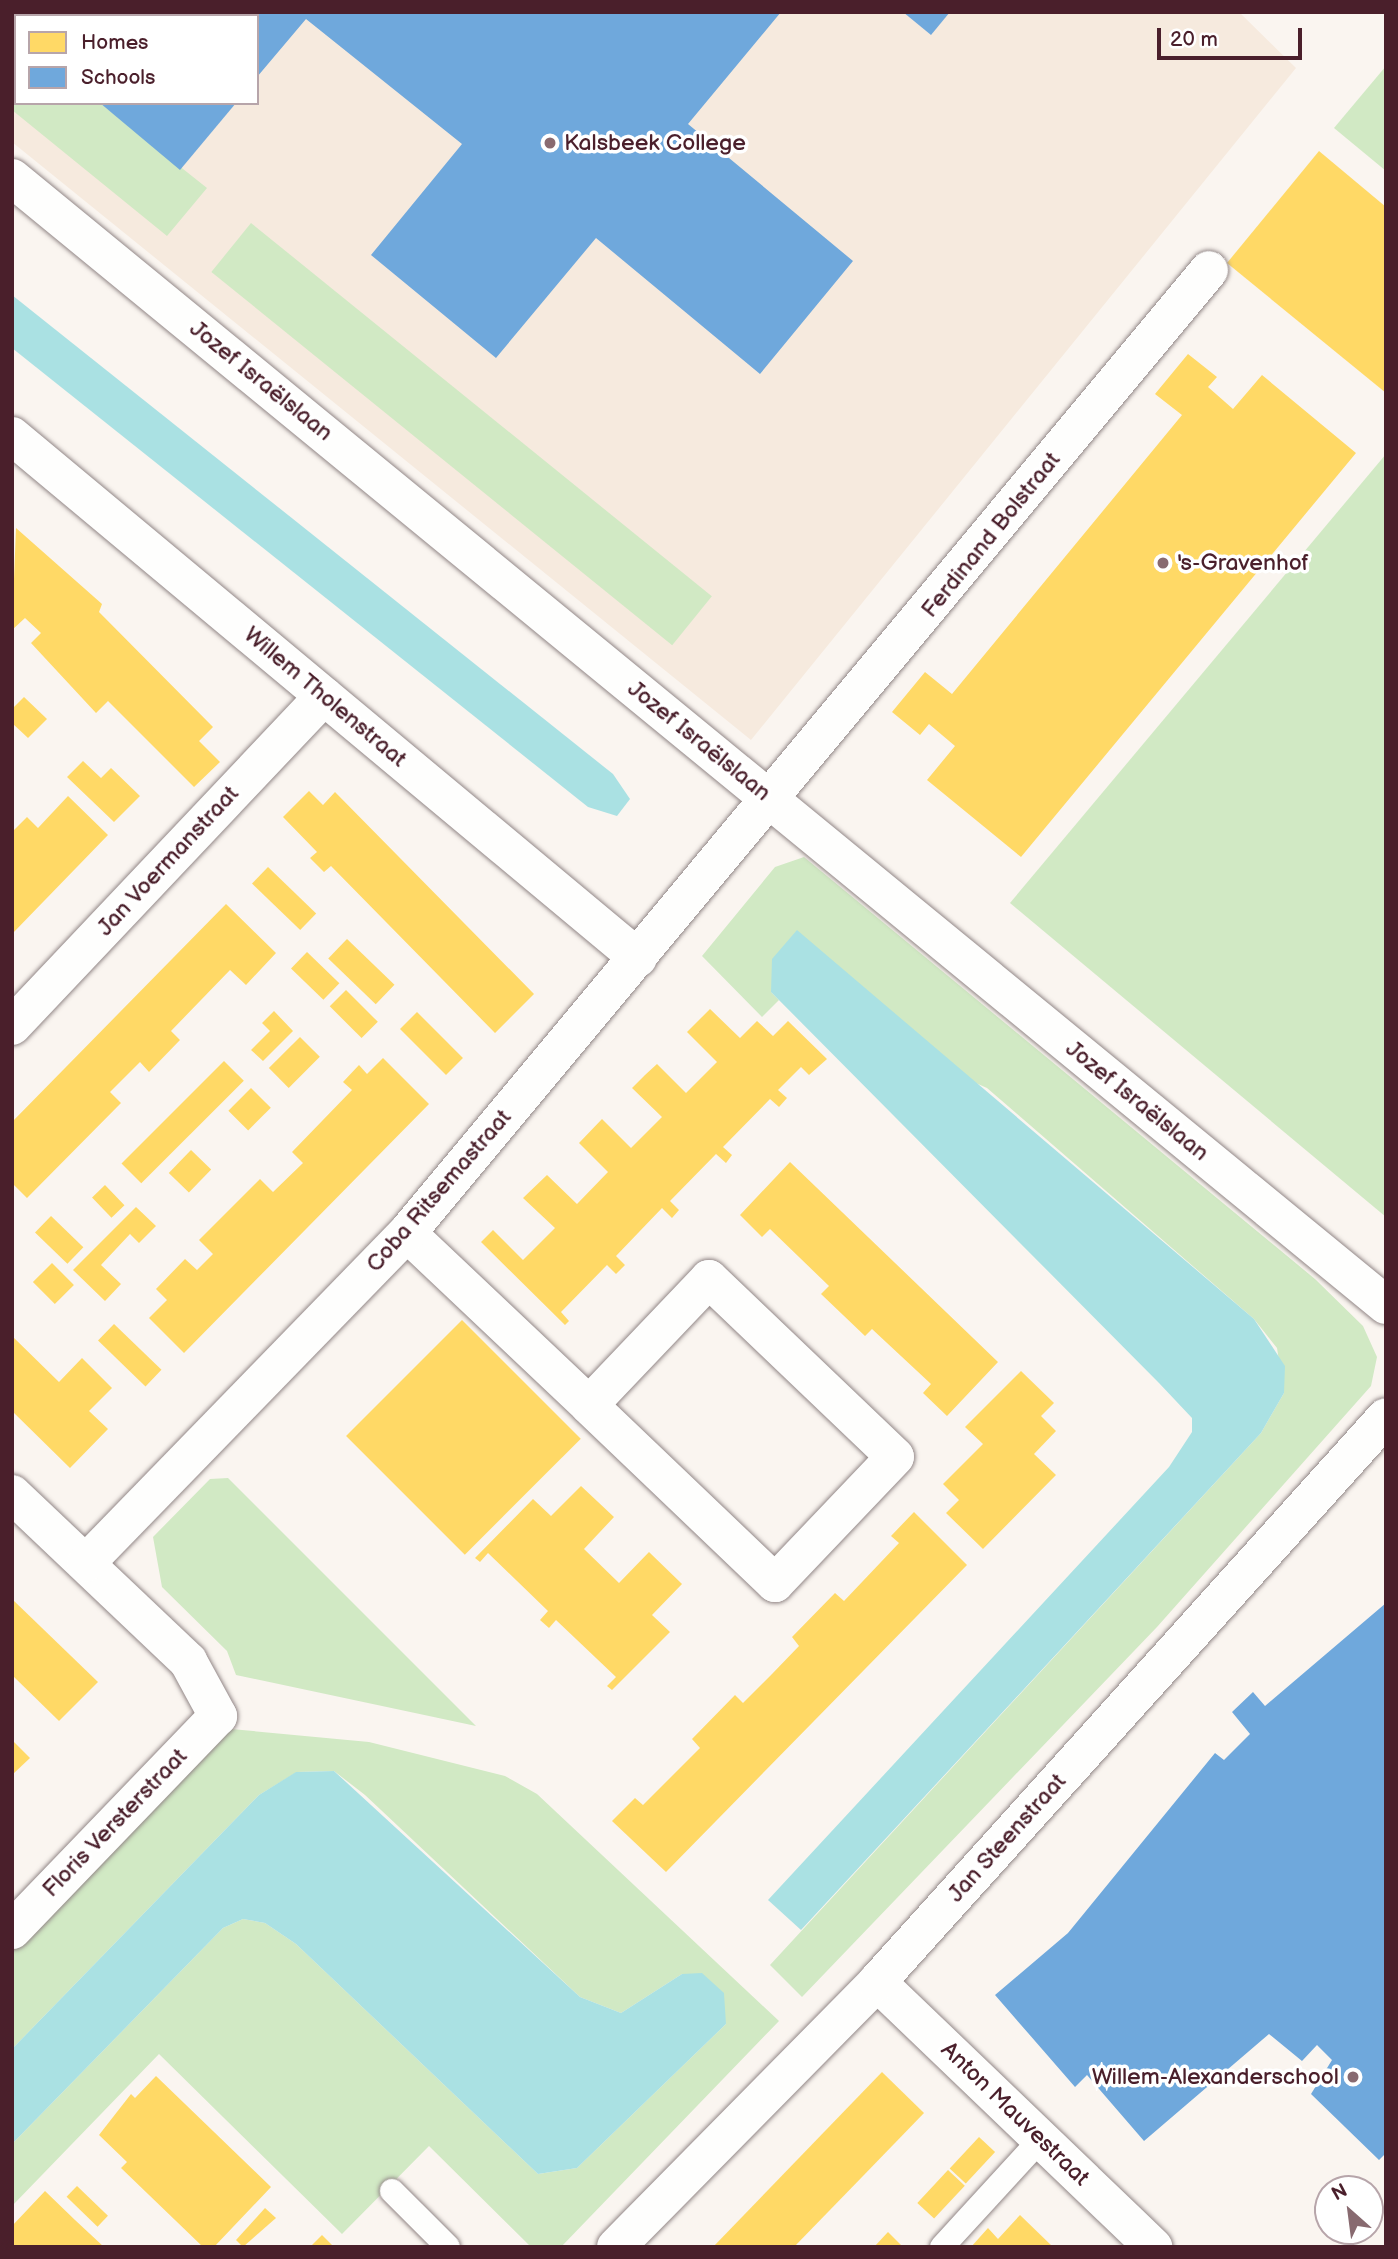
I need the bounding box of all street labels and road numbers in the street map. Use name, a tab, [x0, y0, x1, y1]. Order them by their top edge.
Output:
street label: Jozef Israëlslaan	[184, 315, 338, 447]
street label: Ferdinand Bolstraat	[916, 447, 1066, 623]
street label: Willem Tholenstraat	[238, 621, 412, 773]
street label: Jozef Israëlslaan	[622, 675, 776, 807]
street label: Jan Voermanstraat	[91, 780, 245, 942]
street label: Jozef Israëlslaan	[1060, 1035, 1214, 1167]
street label: Coba Ritsemastraat	[361, 1104, 517, 1278]
street label: Floris Versterstraat	[37, 1743, 193, 1903]
street label: Jan Steenstraat	[942, 1768, 1072, 1908]
street label: Anton Mauvestraat	[935, 2036, 1095, 2192]

